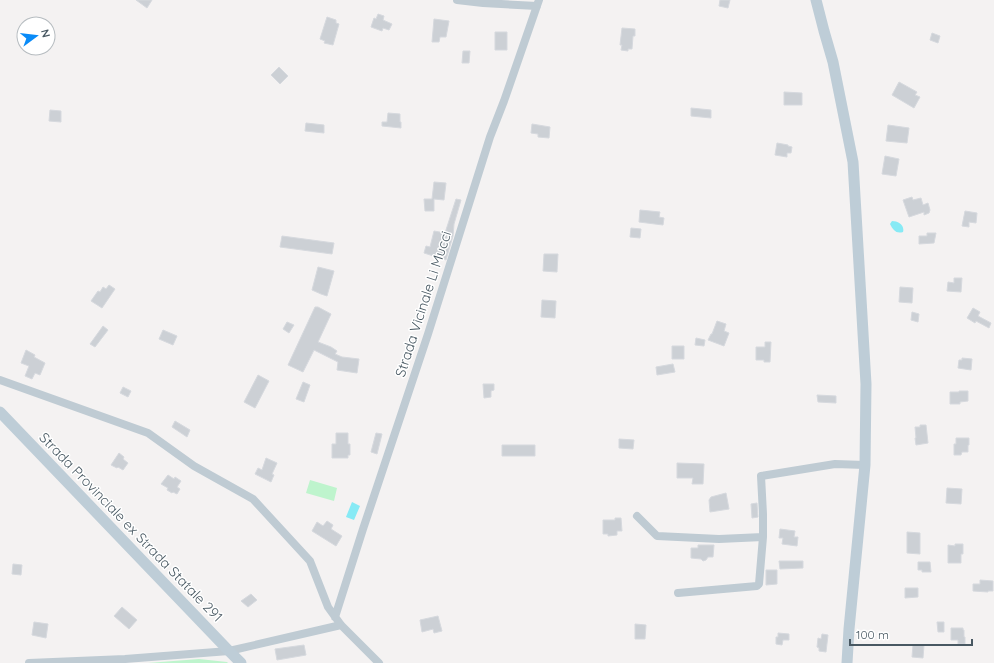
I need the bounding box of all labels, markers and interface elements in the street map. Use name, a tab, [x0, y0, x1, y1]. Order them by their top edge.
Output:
north arrow	[16, 16, 56, 56]
text: N	[38, 28, 53, 39]
street label: Strada Vicinale Li Mucci	[391, 229, 455, 379]
street label: Strada Provinciale ex Strada Statale 291	[35, 429, 227, 625]
scale bar	[850, 621, 972, 647]
text: 100 m	[856, 627, 889, 642]

